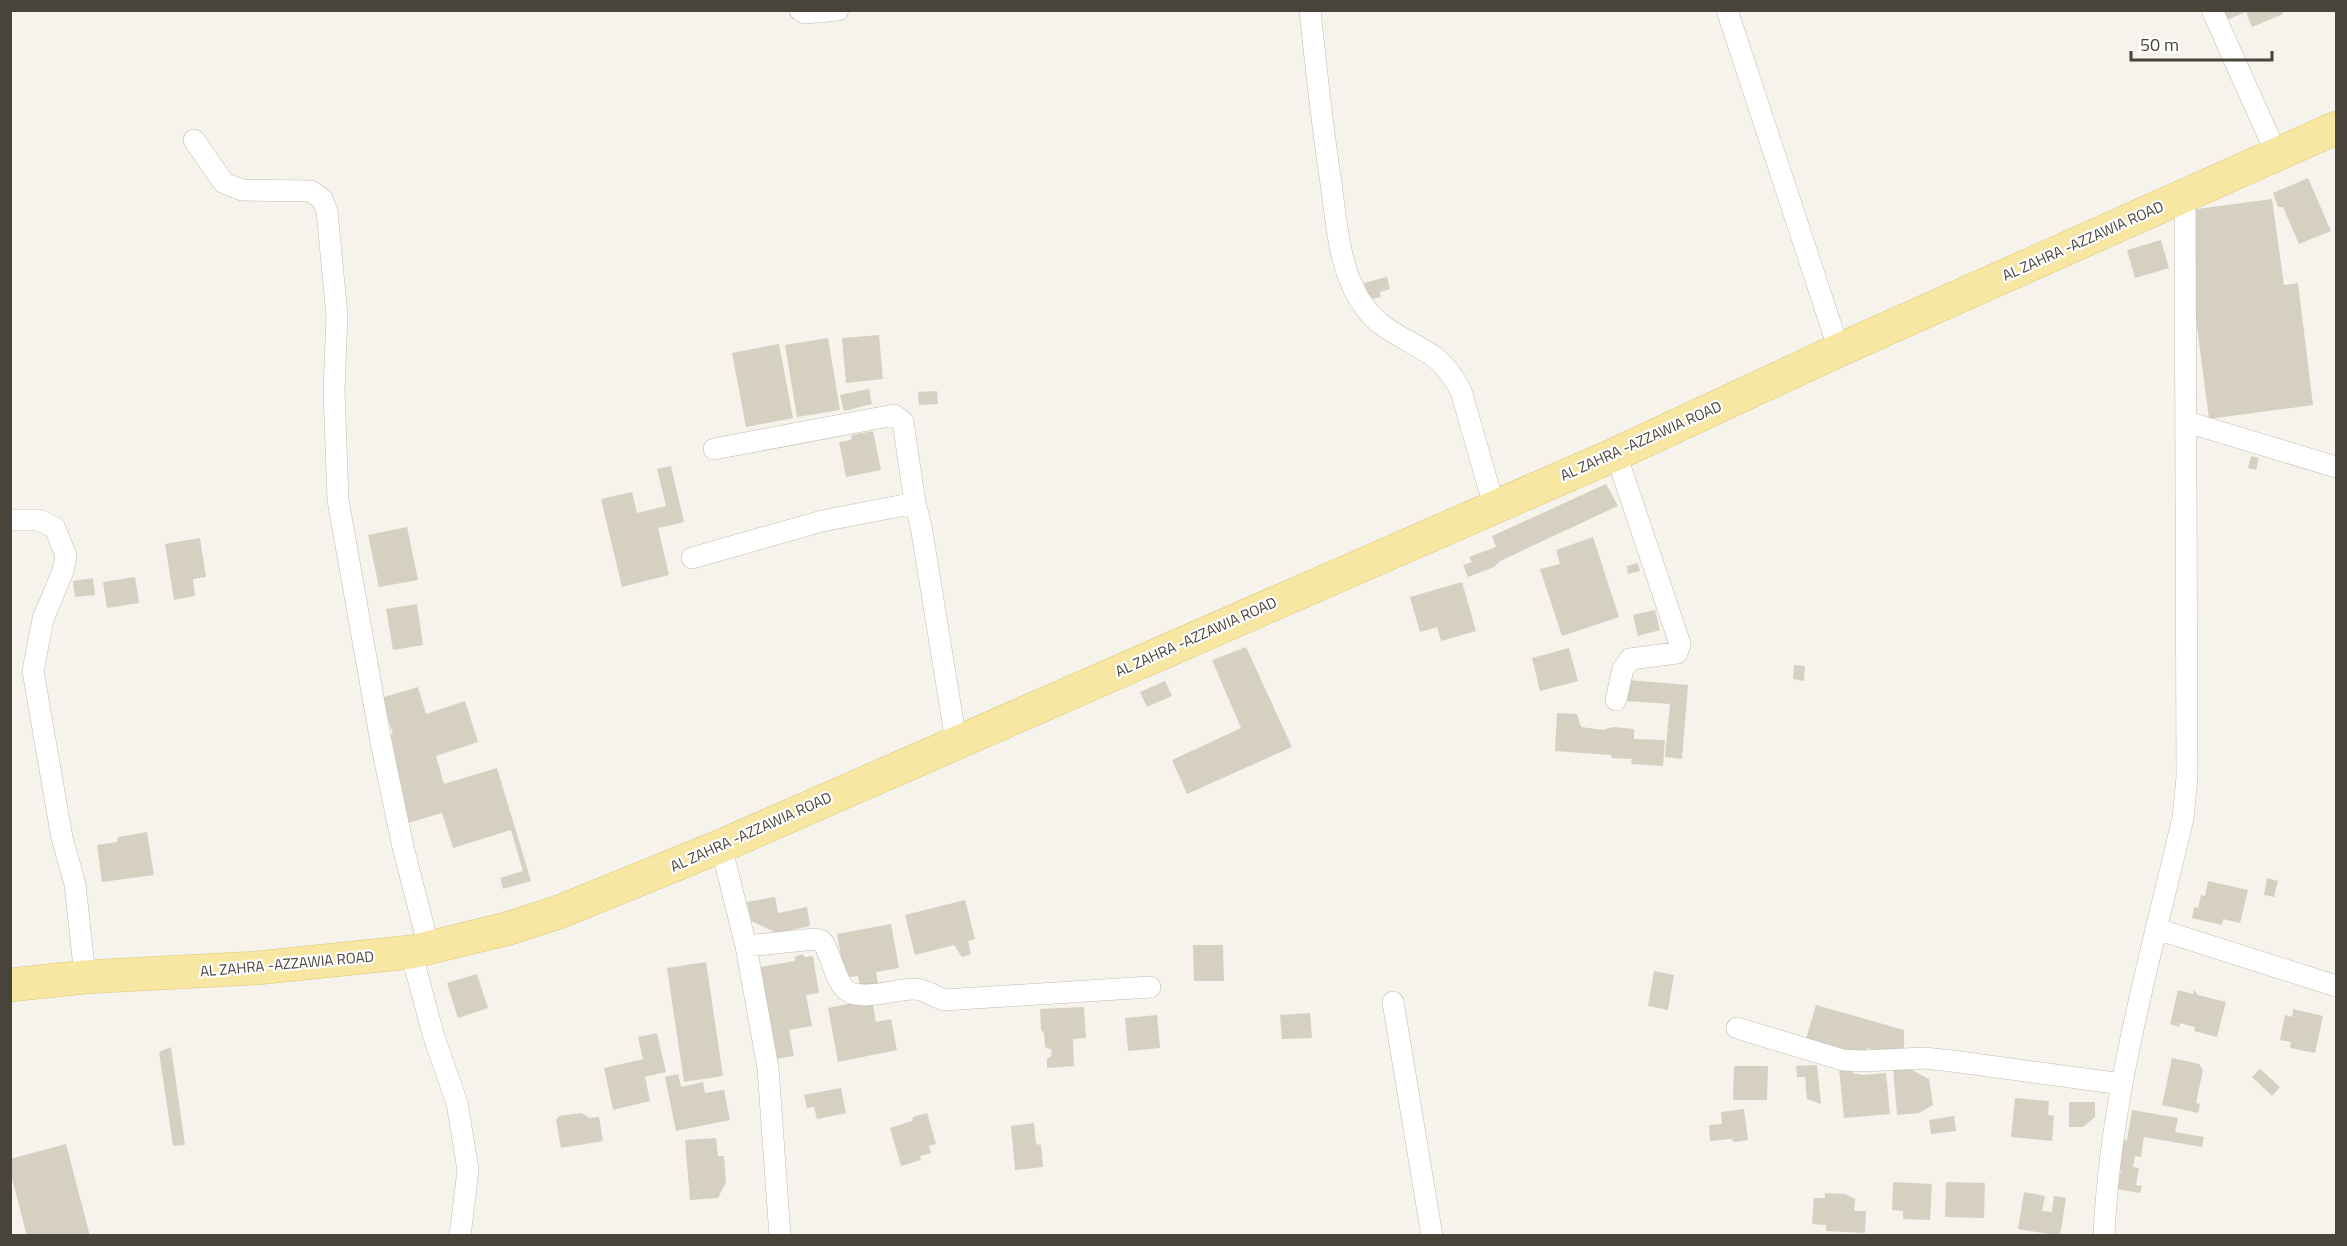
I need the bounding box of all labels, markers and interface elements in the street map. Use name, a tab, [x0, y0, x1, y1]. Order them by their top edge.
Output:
scale bar	[2131, 24, 2272, 62]
text: 50 m	[2140, 31, 2179, 58]
street label: AL ZAHRA -AZZAWIA ROAD	[1998, 194, 2167, 287]
street label: AL ZAHRA -AZZAWIA ROAD	[1556, 394, 1725, 487]
street label: AL ZAHRA -AZZAWIA ROAD	[1111, 590, 1280, 683]
street label: AL ZAHRA -AZZAWIA ROAD	[666, 785, 835, 878]
street label: AL ZAHRA -AZZAWIA ROAD	[199, 944, 375, 983]

